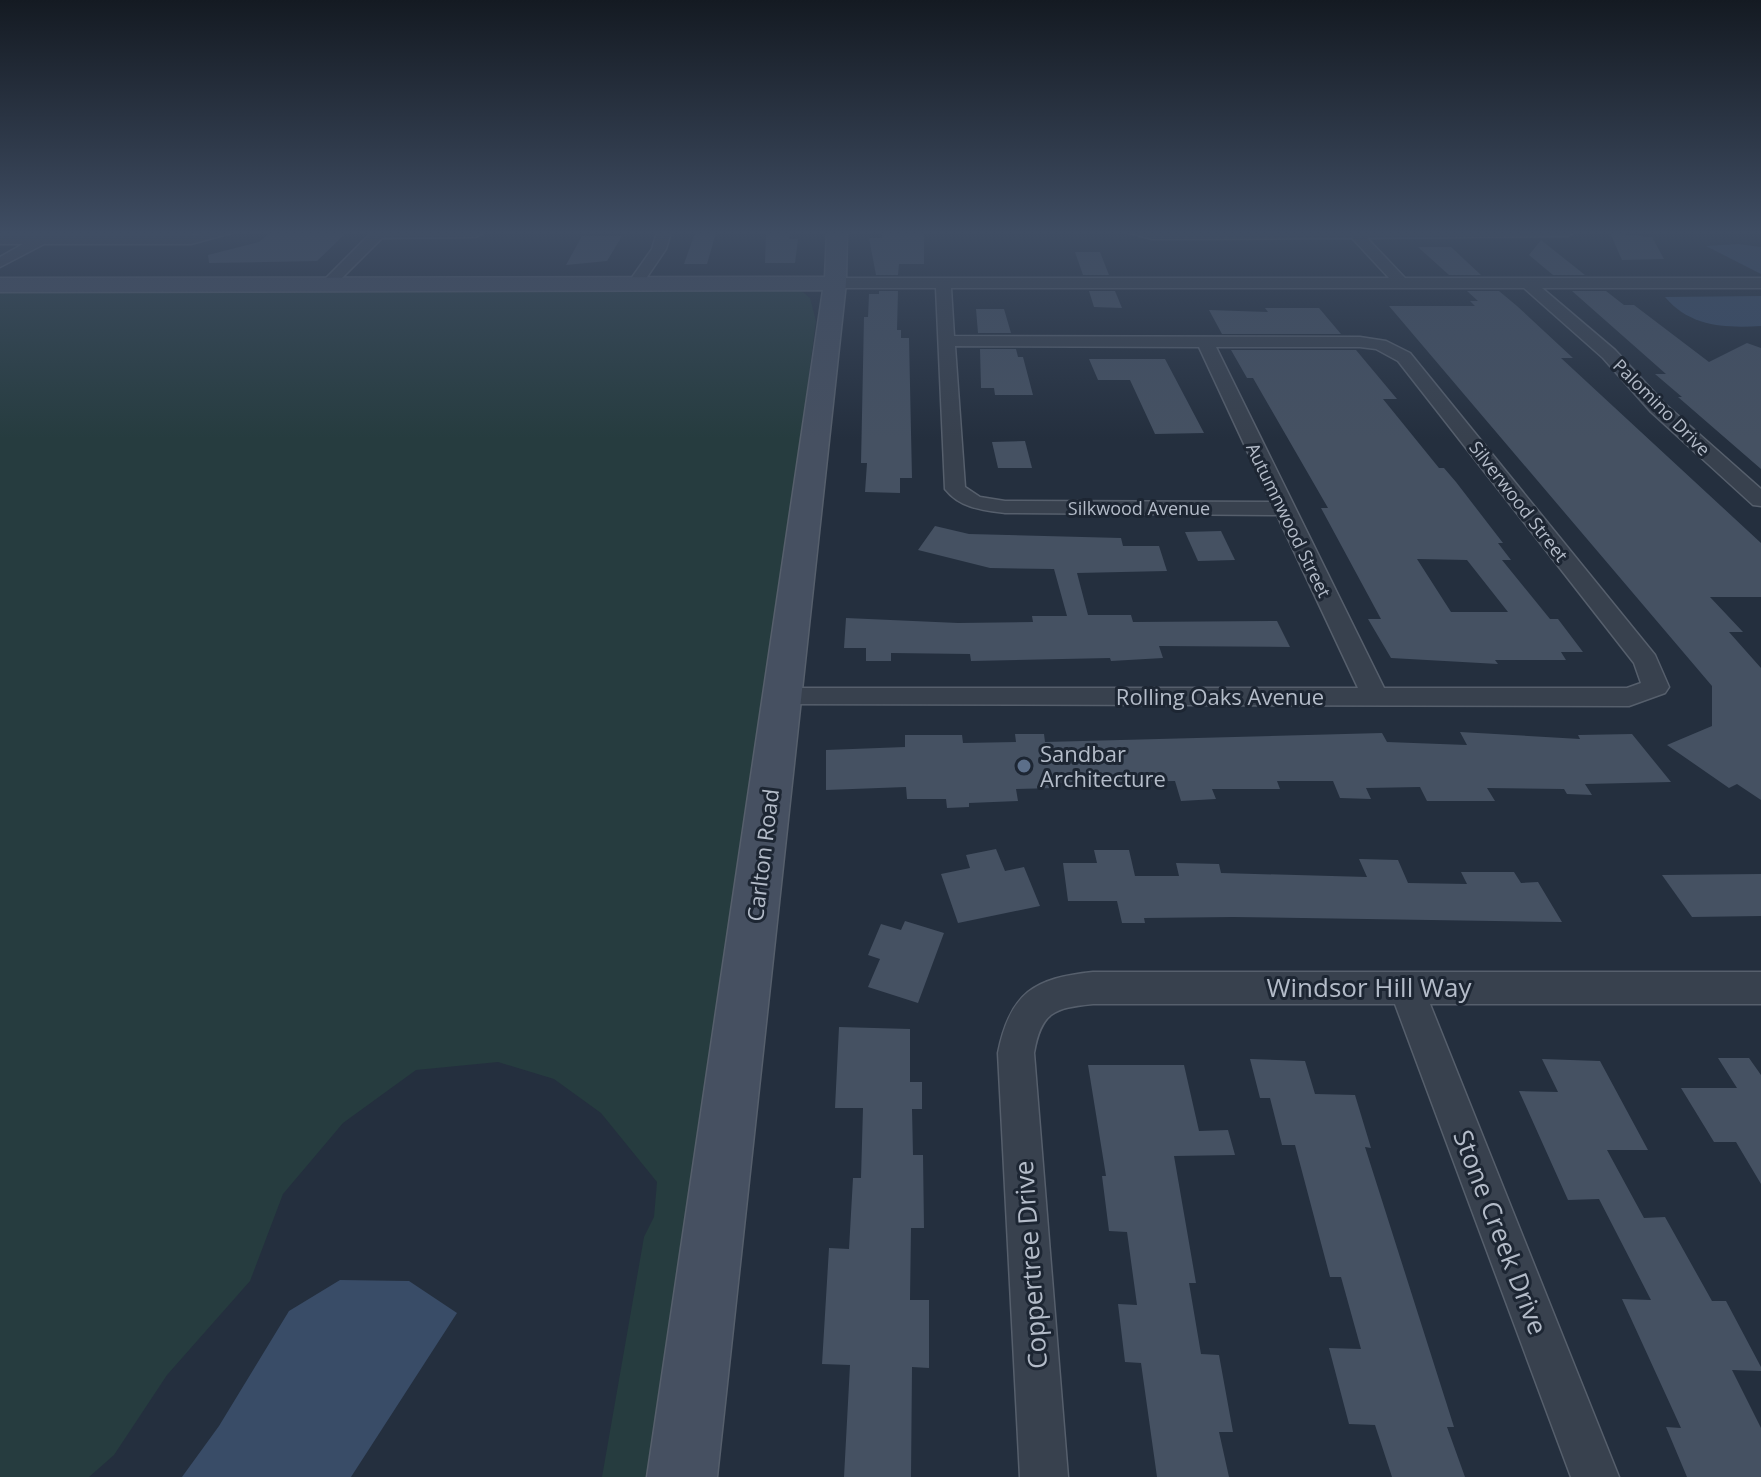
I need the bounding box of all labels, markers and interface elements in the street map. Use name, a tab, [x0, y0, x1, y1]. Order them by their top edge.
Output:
street label: Palomino Drive	[1608, 353, 1716, 461]
street label: Silverwood Street	[1464, 436, 1574, 566]
street label: Autumnwood Street	[1241, 439, 1337, 601]
street label: Silkwood Avenue	[1068, 496, 1210, 520]
street label: Rolling Oaks Avenue	[1116, 681, 1324, 711]
place label: Sandbar Architecture	[1040, 738, 1166, 793]
marker: Sandbar Architecture	[1015, 757, 1033, 775]
street label: Carlton Road	[739, 787, 785, 923]
street label: Windsor Hill Way	[1267, 969, 1472, 1005]
street label: Stone Creek Drive	[1445, 1124, 1557, 1340]
street label: Coppertree Drive	[1005, 1160, 1055, 1370]

